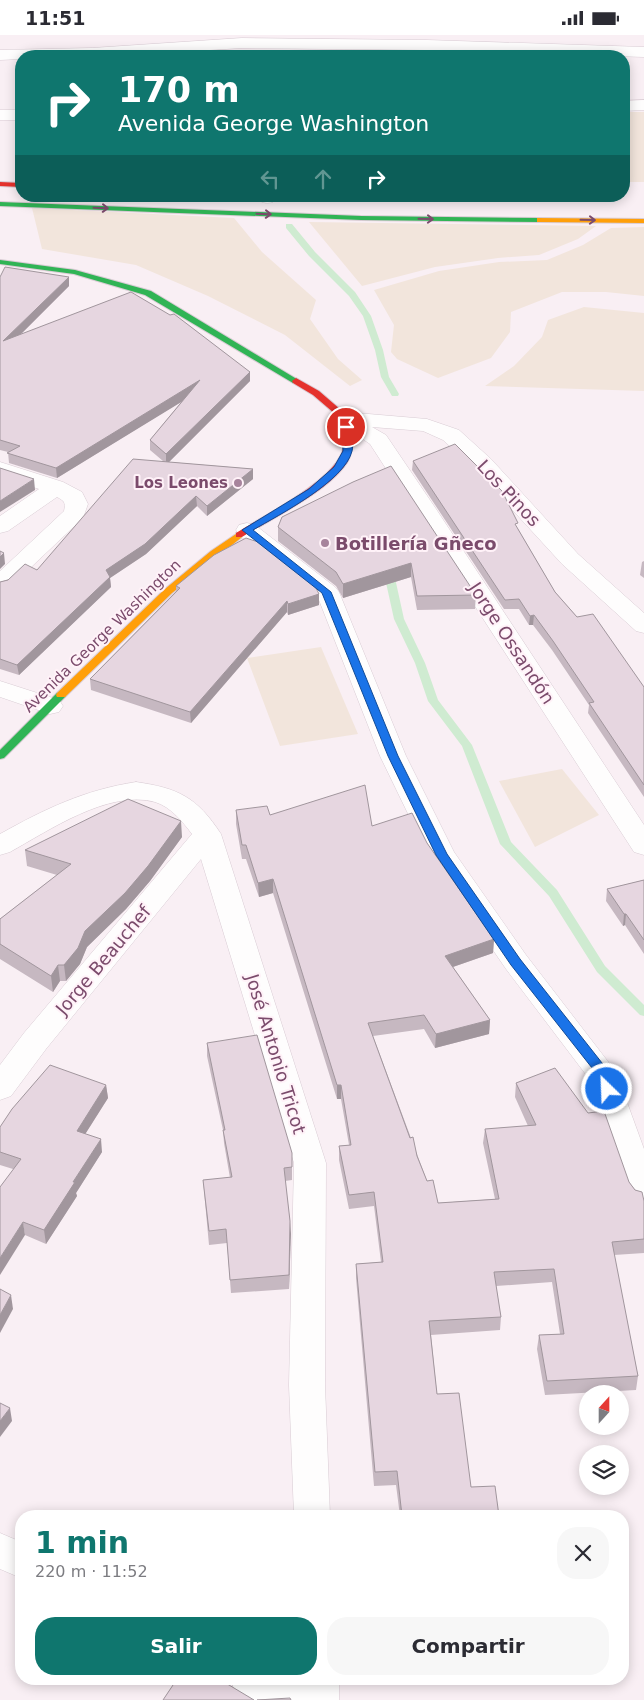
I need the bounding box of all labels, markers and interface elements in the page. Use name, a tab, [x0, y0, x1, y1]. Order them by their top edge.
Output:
text: 11:51	[25, 7, 85, 29]
icon: right	[35, 70, 100, 135]
text: 170 m	[118, 70, 240, 110]
text: Avenida George Washington	[118, 111, 429, 136]
icon: left	[256, 165, 284, 193]
icon: ahead	[309, 165, 337, 193]
icon: right	[362, 165, 390, 193]
one-way arrow	[92, 203, 109, 213]
one-way arrow	[255, 210, 271, 219]
one-way arrow	[418, 214, 434, 224]
one-way arrow	[580, 215, 596, 225]
pin	[325, 406, 367, 448]
icon: arrive	[332, 413, 360, 441]
street label: Los Pinos	[473, 455, 545, 531]
place label: Los Leones	[134, 474, 228, 492]
marker: Los Leones	[232, 477, 244, 489]
place label: Botillería Gñeco	[335, 533, 497, 554]
marker: Botillería Gñeco	[319, 537, 331, 549]
street label: Avenida George Washington	[19, 556, 185, 716]
street label: Jorge Ossandón	[464, 577, 559, 708]
street label: Jorge Beauchef	[51, 901, 155, 1020]
street label: José Antonio Tricot	[241, 971, 310, 1137]
position arrow	[580, 1062, 632, 1114]
north arrow	[579, 1385, 629, 1435]
map controls	[579, 1385, 629, 1495]
button: layers	[579, 1445, 629, 1495]
text: 1 min	[35, 1525, 129, 1560]
button: close	[557, 1527, 609, 1579]
text: 220 m · 11:52	[35, 1562, 148, 1581]
button: Salir	[35, 1617, 317, 1675]
button: Compartir	[327, 1617, 609, 1675]

